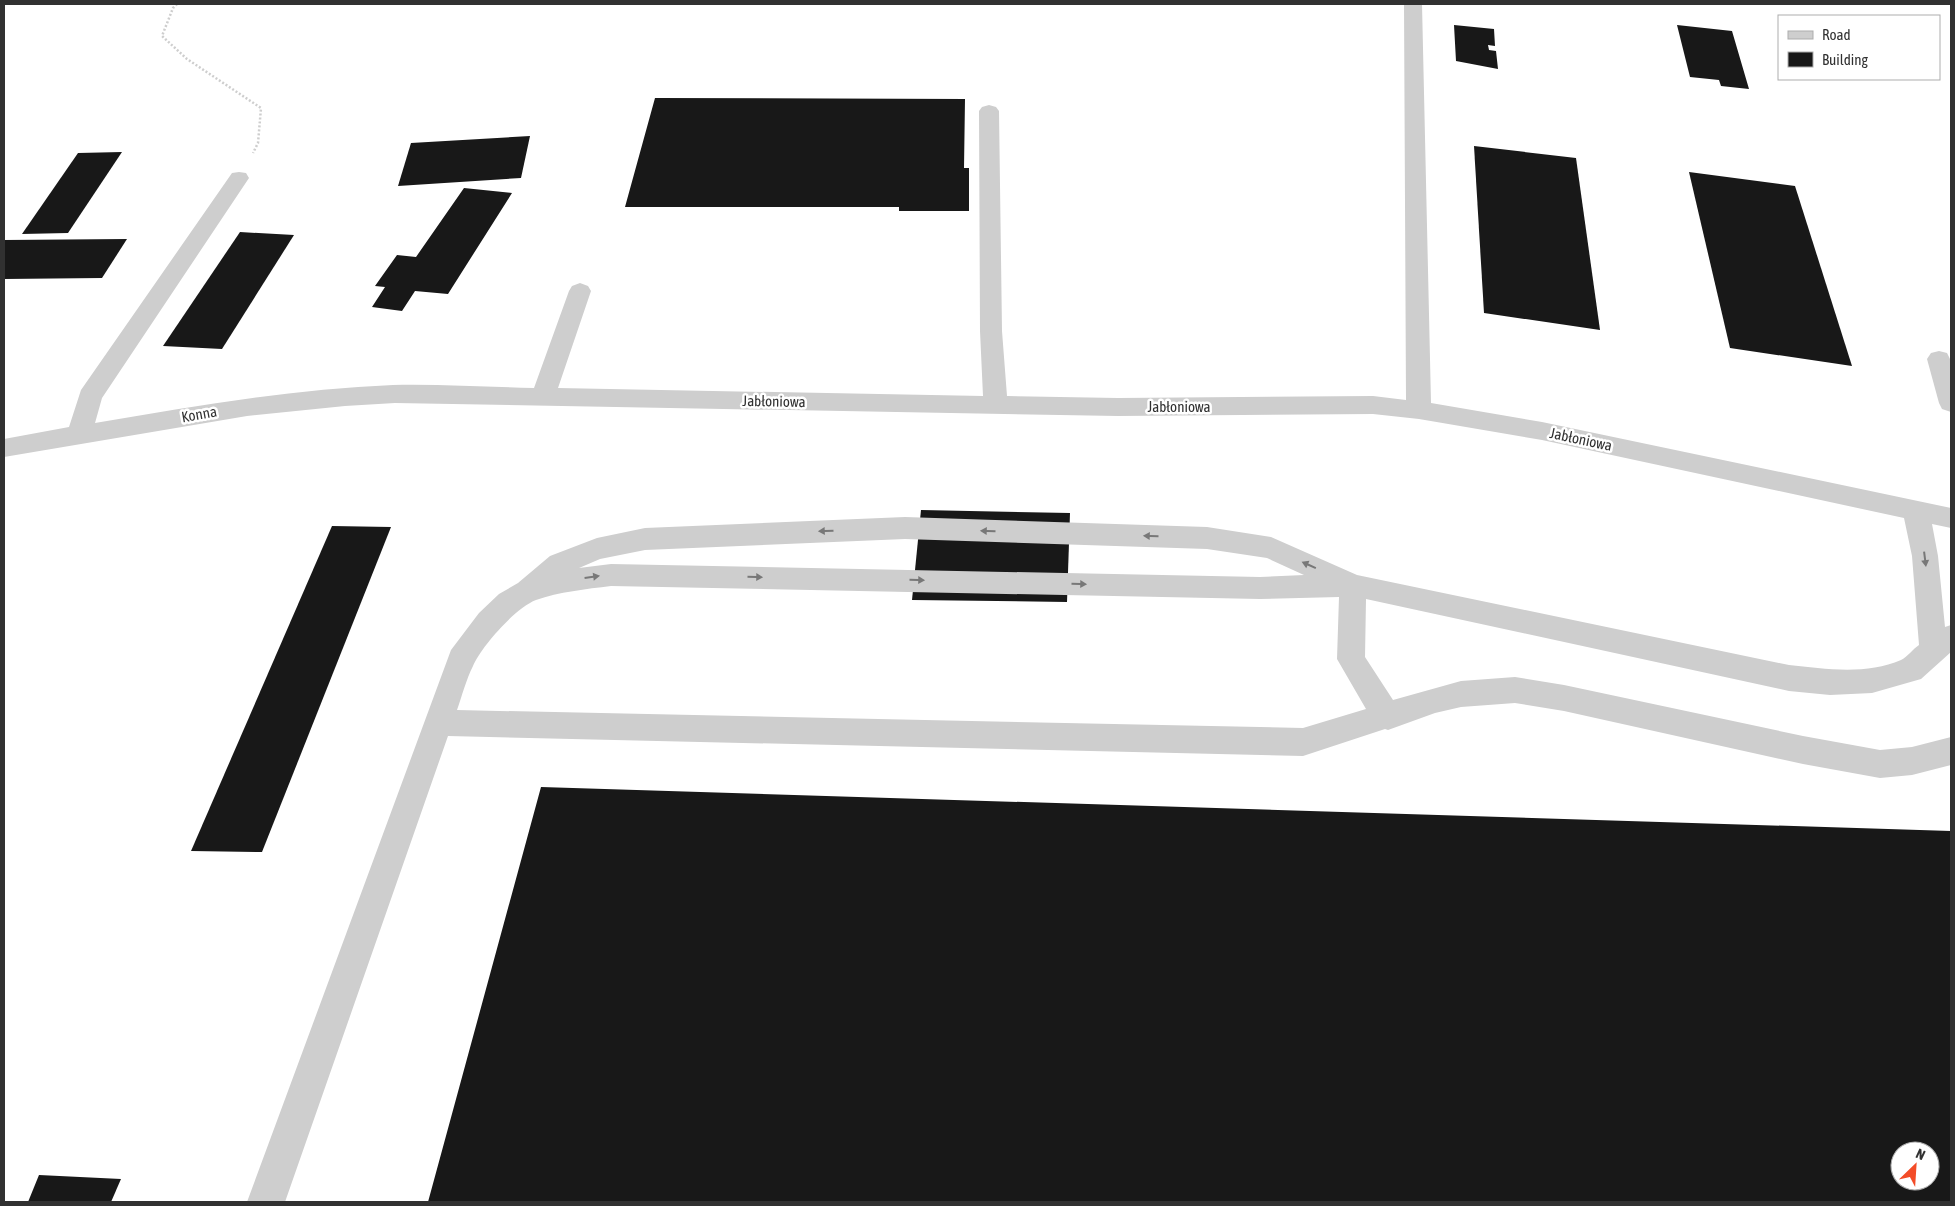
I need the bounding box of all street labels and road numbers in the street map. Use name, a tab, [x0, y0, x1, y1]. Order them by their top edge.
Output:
street label: Jabłoniowa	[742, 392, 806, 410]
street label: Jabłoniowa	[1147, 398, 1211, 415]
street label: Konna	[180, 403, 218, 425]
street label: Jabłoniowa	[1548, 424, 1614, 454]

